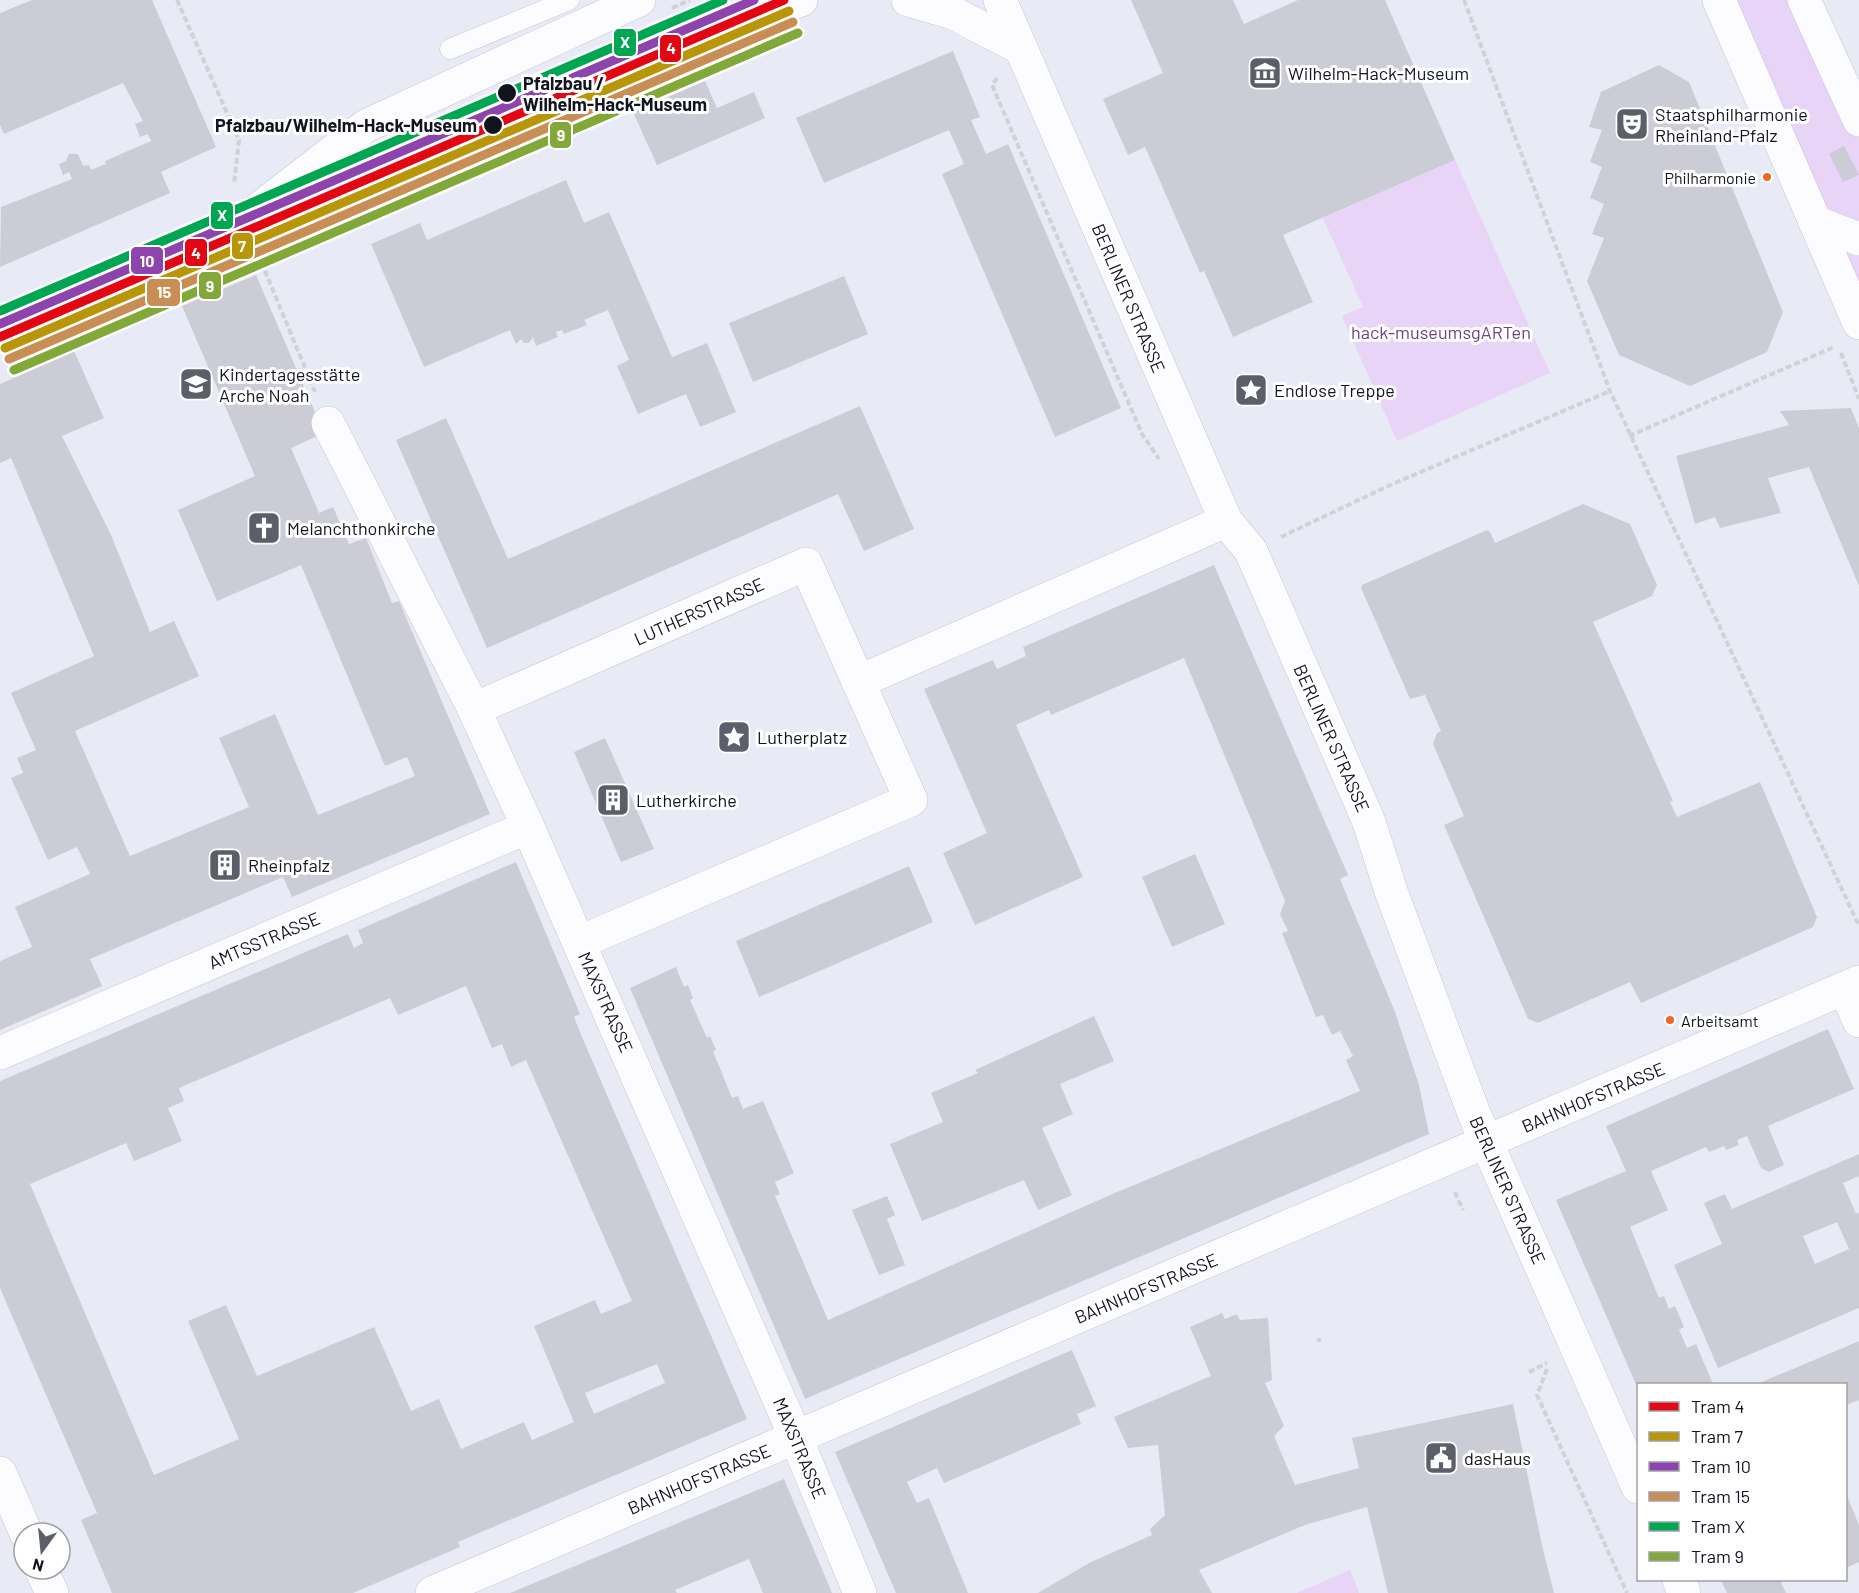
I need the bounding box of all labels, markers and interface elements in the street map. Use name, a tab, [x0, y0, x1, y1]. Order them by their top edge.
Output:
line badge: X	[613, 28, 637, 57]
text: X	[620, 32, 630, 51]
line badge: 4	[659, 34, 682, 63]
text: 4	[666, 38, 676, 57]
museum icon: Wilhelm-Hack-Museum	[1247, 55, 1283, 91]
place label: Wilhelm-Hack-Museum	[1288, 62, 1469, 84]
place label: Pfalzbau / Wilhelm-Hack-Museum	[523, 72, 707, 115]
marker: Pfalzbau / Wilhelm-Hack-Museum	[496, 82, 518, 104]
place label: Staatsphilharmonie Rheinland-Pfalz	[1655, 103, 1808, 146]
theatre icon: Staatsphilharmonie Rheinland-Pfalz	[1614, 106, 1650, 142]
place label: Pfalzbau/Wilhelm-Hack-Museum	[215, 114, 477, 136]
marker: Pfalzbau/Wilhelm-Hack-Museum	[482, 114, 504, 136]
line badge: 9	[549, 121, 572, 149]
text: 9	[557, 125, 565, 144]
place label: Philharmonie	[1664, 168, 1756, 187]
marker: Philharmonie	[1761, 171, 1773, 183]
line badge: X	[210, 201, 234, 230]
text: X	[217, 205, 227, 224]
street label: BERLINER STRASSE	[1088, 220, 1170, 376]
line badge: 7	[231, 232, 254, 260]
text: 7	[238, 236, 246, 255]
line badge: 4	[184, 238, 208, 267]
text: 4	[191, 243, 201, 262]
line badge: 10	[130, 246, 164, 275]
text: 10	[140, 251, 154, 270]
line badge: 9	[198, 271, 222, 300]
text: 9	[206, 276, 214, 295]
line badge: 15	[146, 278, 181, 307]
text: 15	[157, 282, 172, 301]
park label: hack-museumsgARTen	[1351, 321, 1531, 343]
place label: Kindertagesstätte Arche Noah	[219, 363, 360, 406]
school or university icon: Kindertagesstätte Arche Noah	[178, 366, 214, 402]
place icon: Endlose Treppe	[1233, 372, 1269, 408]
place label: Endlose Treppe	[1274, 379, 1395, 401]
church icon: Melanchthonkirche	[246, 510, 282, 546]
place label: Melanchthonkirche	[287, 517, 436, 539]
street label: LUTHERSTRASSE	[631, 572, 767, 650]
street label: BERLINER STRASSE	[1289, 661, 1375, 815]
place icon: Lutherplatz	[716, 719, 752, 755]
place label: Lutherplatz	[757, 726, 847, 748]
building icon: Lutherkirche	[595, 782, 631, 818]
place label: Lutherkirche	[636, 789, 737, 811]
building icon: Rheinpfalz	[207, 847, 243, 883]
place label: Rheinpfalz	[248, 854, 330, 876]
street label: AMTSSTRASSE	[205, 907, 323, 973]
street label: MAXSTRASSE	[574, 948, 638, 1056]
place label: Arbeitsamt	[1681, 1011, 1759, 1030]
marker: Arbeitsamt	[1664, 1014, 1676, 1026]
street label: BAHNHOFSTRASSE	[1518, 1057, 1668, 1137]
street label: BERLINER STRASSE	[1465, 1113, 1551, 1267]
street label: BAHNHOFSTRASSE	[1071, 1248, 1221, 1328]
legend	[1637, 1383, 1847, 1581]
street label: MAXSTRASSE	[769, 1394, 831, 1502]
text: Tram 4	[1691, 1395, 1744, 1417]
text: Tram 7	[1691, 1425, 1743, 1447]
street label: BAHNHOFSTRASSE	[624, 1439, 774, 1519]
public building icon: dasHaus	[1423, 1440, 1459, 1476]
place label: dasHaus	[1464, 1447, 1531, 1469]
text: Tram 10	[1691, 1455, 1751, 1477]
text: Tram 15	[1691, 1485, 1750, 1507]
text: Tram X	[1691, 1515, 1745, 1537]
north arrow	[12, 1521, 72, 1581]
text: Tram 9	[1691, 1545, 1744, 1567]
text: N	[30, 1555, 46, 1577]

